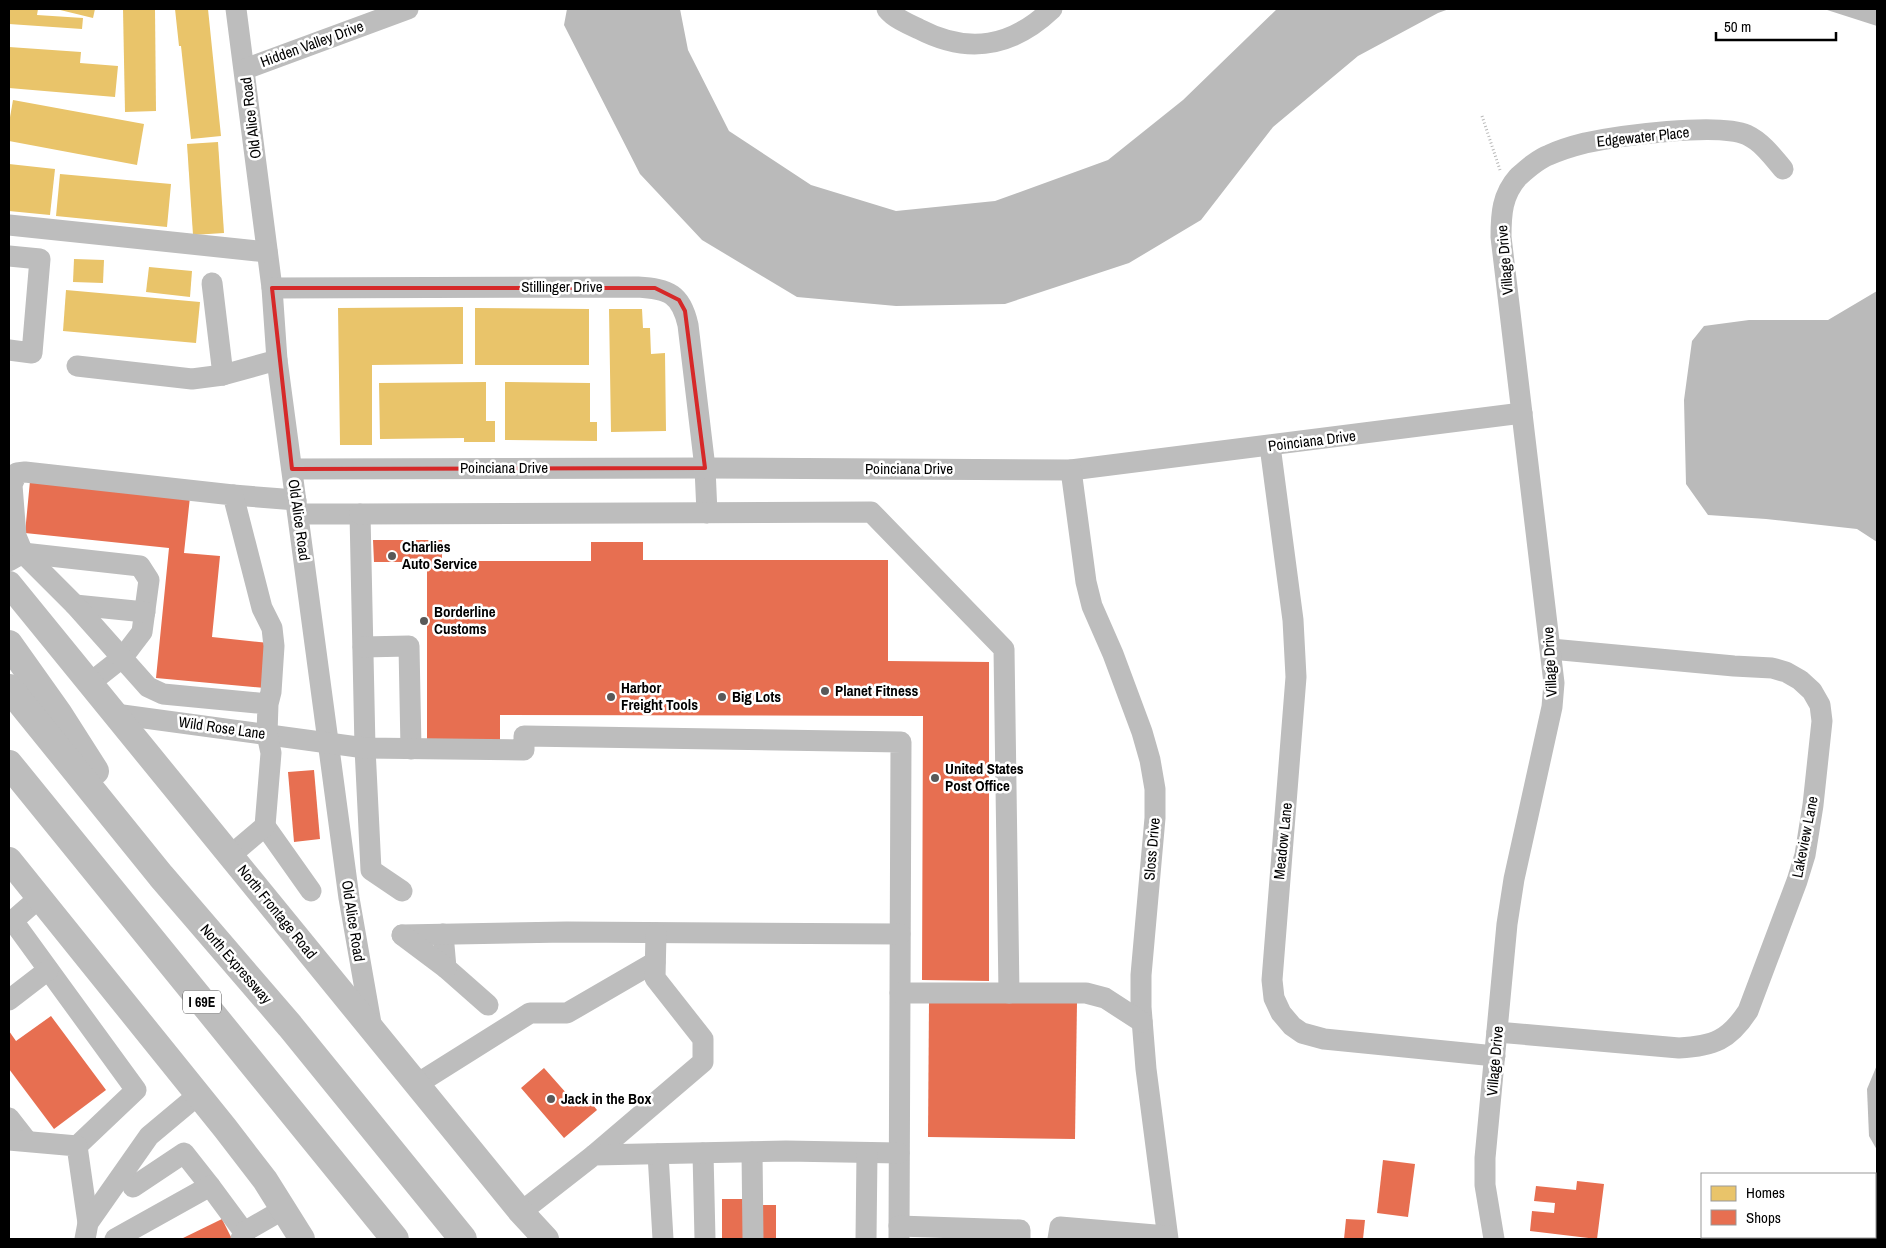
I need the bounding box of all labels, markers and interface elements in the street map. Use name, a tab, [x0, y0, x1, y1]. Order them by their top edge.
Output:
scale bar	[1716, 10, 1836, 42]
street label: Hidden Valley Drive	[257, 15, 367, 72]
text: 50 m	[1724, 16, 1751, 37]
street label: Old Alice Road	[235, 76, 266, 160]
street label: Edgewater Place	[1596, 121, 1690, 152]
street label: Village Drive	[1491, 224, 1518, 296]
street label: Stillinger Drive	[521, 276, 603, 297]
street label: Poinciana Drive	[1267, 425, 1357, 456]
street label: Poinciana Drive	[460, 457, 548, 478]
street label: Poinciana Drive	[865, 458, 953, 479]
street label: Old Alice Road	[283, 478, 316, 562]
place label: Charlies Auto Service	[402, 536, 477, 574]
marker: Charlies Auto Service	[386, 550, 398, 562]
place label: Borderline Customs	[434, 601, 496, 639]
marker: Borderline Customs	[418, 615, 430, 627]
street label: Village Drive	[1537, 626, 1562, 698]
place label: Harbor Freight Tools	[621, 677, 698, 715]
place label: Planet Fitness	[835, 680, 919, 701]
marker: Planet Fitness	[819, 685, 831, 697]
place label: Big Lots	[732, 686, 781, 707]
marker: Harbor Freight Tools	[605, 691, 617, 703]
marker: Big Lots	[716, 691, 728, 703]
street label: Wild Rose Lane	[177, 711, 267, 744]
place label: United States Post Office	[945, 758, 1024, 796]
marker: United States Post Office	[929, 772, 941, 784]
street label: Lakeview Lane	[1786, 794, 1823, 880]
street label: Meadow Lane	[1268, 801, 1297, 880]
street label: Sloss Drive	[1138, 817, 1165, 881]
street label: North Frontage Road	[233, 860, 322, 963]
street label: Old Alice Road	[337, 879, 370, 963]
street label: North Expressway	[196, 919, 278, 1009]
road number: I 69E	[183, 990, 221, 1014]
street label: Village Drive	[1481, 1025, 1508, 1097]
place label: Jack in the Box	[561, 1088, 651, 1109]
marker: Jack in the Box	[545, 1093, 557, 1105]
legend	[1701, 1173, 1876, 1238]
text: Homes	[1746, 1182, 1785, 1203]
text: Shops	[1746, 1207, 1781, 1228]

